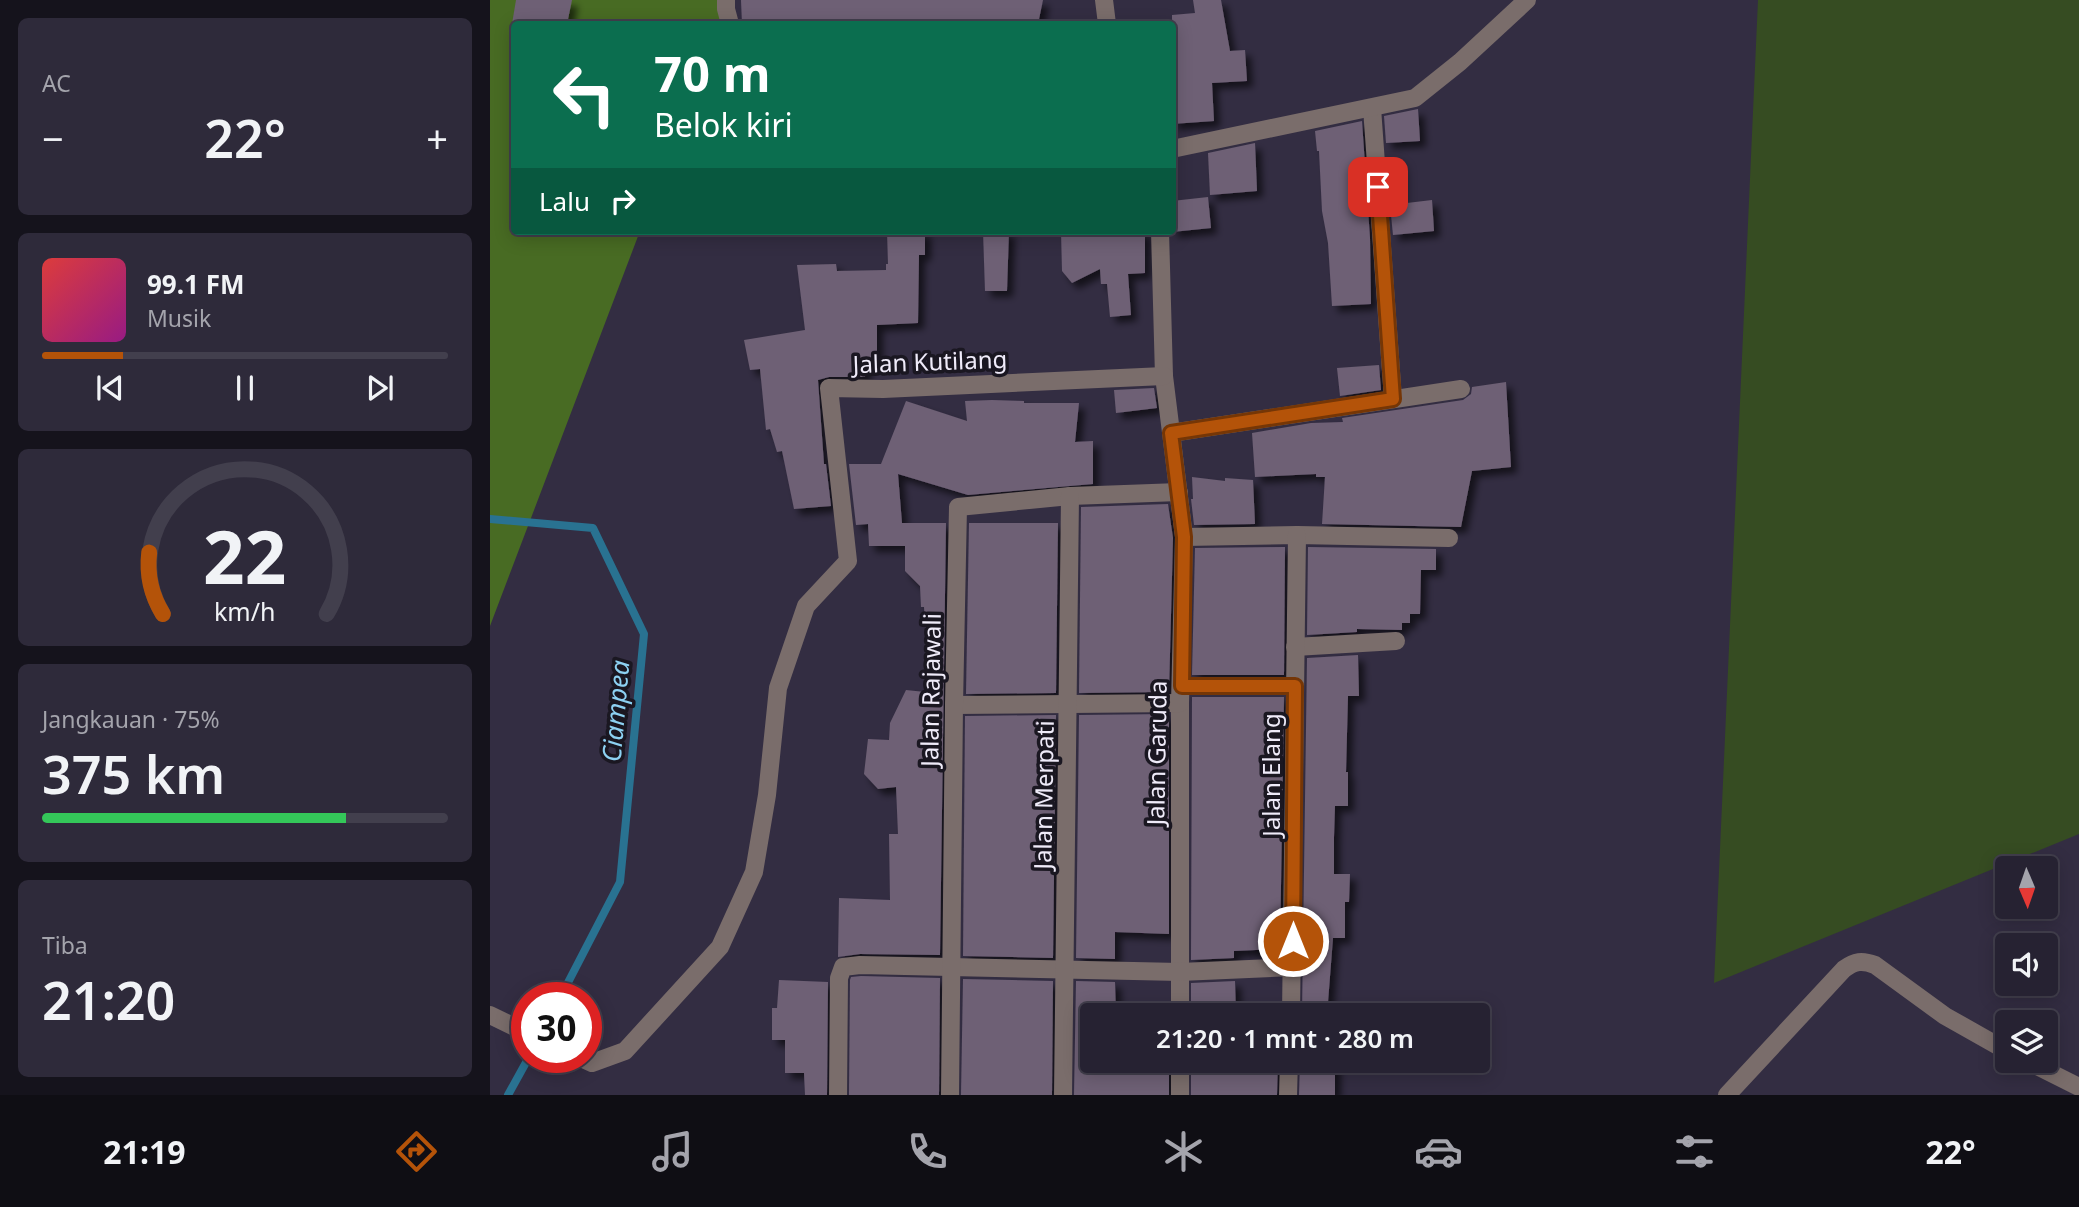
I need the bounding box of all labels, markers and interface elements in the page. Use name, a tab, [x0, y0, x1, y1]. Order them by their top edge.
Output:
text: 70 m	[654, 40, 771, 106]
icon: left	[539, 49, 630, 140]
text: AC	[42, 67, 71, 99]
text: 22°	[204, 102, 286, 173]
text: Belok kiri	[654, 103, 793, 146]
text: −	[42, 112, 64, 164]
text: +	[426, 112, 448, 164]
pin	[1348, 157, 1408, 217]
icon: arrive	[1359, 168, 1397, 206]
icon: right	[604, 182, 642, 220]
text: Lalu	[539, 183, 590, 219]
text: 99.1 FM	[147, 266, 244, 302]
text: Musik	[147, 302, 211, 334]
street label: Jalan Kutilang	[850, 342, 1008, 380]
icon: previous	[91, 369, 129, 407]
icon: pause	[226, 369, 264, 407]
icon: next	[361, 369, 399, 407]
text: 22	[203, 506, 287, 605]
text: km/h	[214, 593, 276, 627]
street label: Jalan Rajawali	[912, 613, 948, 769]
water label: Ciampea	[593, 658, 637, 764]
street label: Jalan Garuda	[1138, 680, 1174, 828]
text: Jangkauan · 75%	[42, 703, 220, 735]
street label: Jalan Elang	[1254, 713, 1287, 839]
street label: Jalan Merpati	[1025, 720, 1061, 872]
text: 375 km	[42, 738, 225, 809]
north arrow	[1995, 856, 2058, 919]
map controls	[1995, 856, 2058, 1073]
position arrow	[1256, 904, 1330, 978]
text: Tiba	[42, 929, 88, 961]
button: sound	[1995, 933, 2058, 996]
text: 21:20	[42, 964, 175, 1035]
speed limit sign: 30	[511, 982, 602, 1073]
button: layers	[1995, 1010, 2058, 1073]
text: 21:20 · 1 mnt · 280 m	[1156, 1020, 1414, 1056]
icon: directions	[392, 1127, 441, 1176]
icon: music	[648, 1127, 697, 1176]
icon: phone	[903, 1127, 952, 1176]
icon: climate	[1159, 1127, 1208, 1176]
icon: car	[1414, 1127, 1463, 1176]
icon: filters	[1670, 1127, 1719, 1176]
text: 21:19	[103, 1130, 186, 1173]
text: 22°	[1925, 1130, 1976, 1173]

